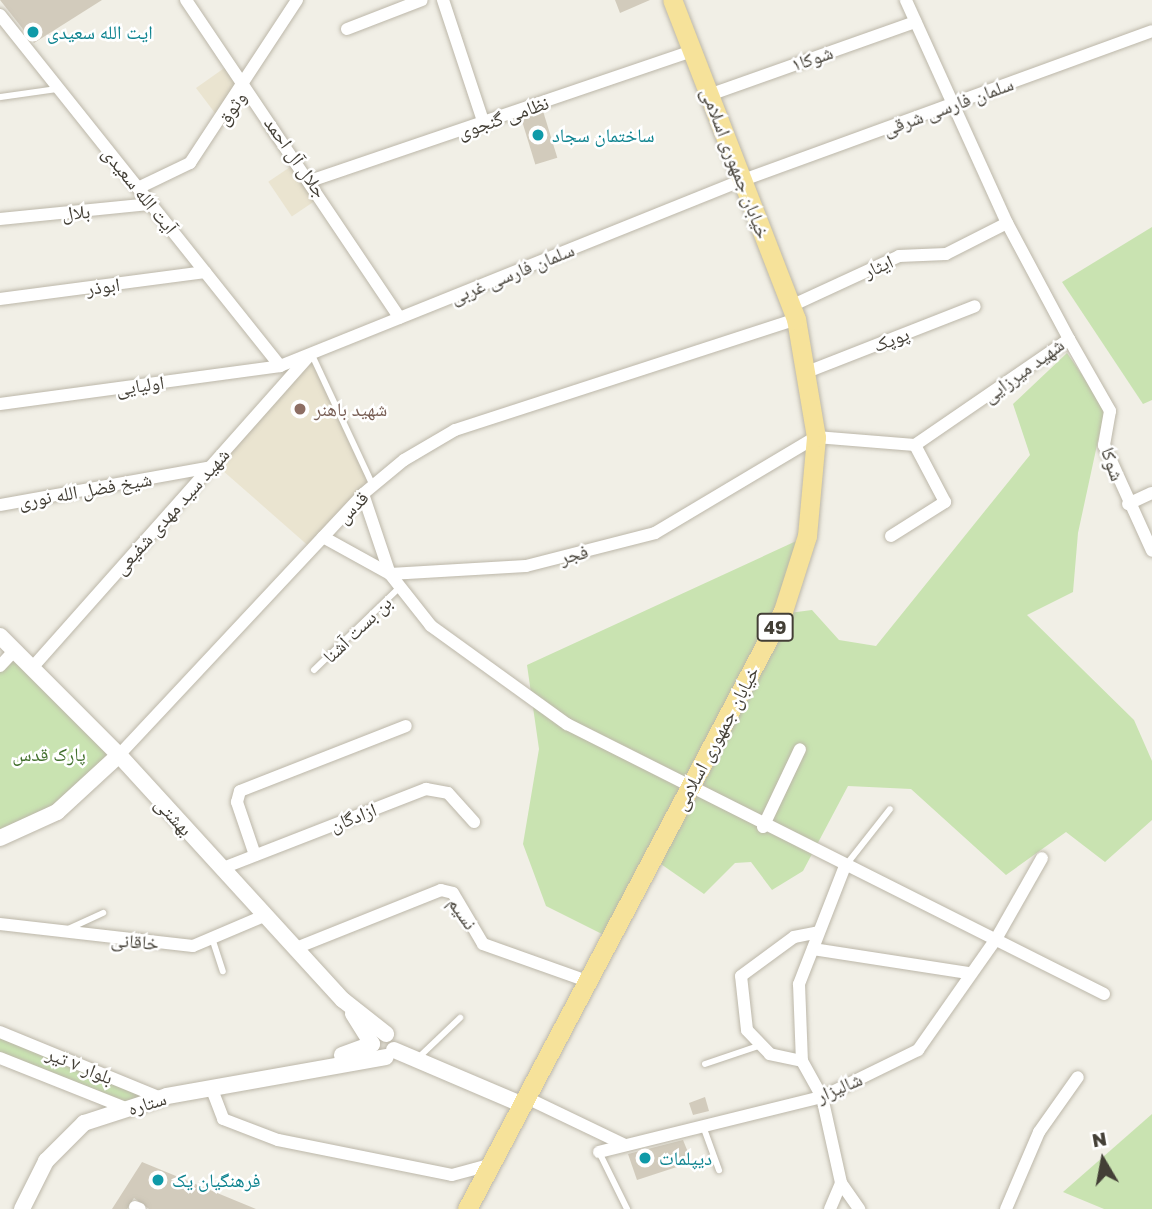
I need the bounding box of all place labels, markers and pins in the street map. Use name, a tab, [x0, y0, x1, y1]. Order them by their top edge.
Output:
place label: ایت الله سعیدی	[47, 21, 153, 43]
marker: ایت الله سعیدی	[25, 24, 41, 40]
place label: ساختمان سجاد	[552, 124, 655, 146]
marker: ساختمان سجاد	[530, 127, 546, 143]
place label: شهید باهنر	[314, 398, 387, 420]
marker: شهید باهنر	[292, 401, 308, 417]
place label: دیپلمات	[659, 1147, 712, 1169]
marker: دیپلمات	[637, 1150, 653, 1166]
place label: فرهنگیان یک	[172, 1169, 260, 1191]
marker: فرهنگیان یک	[150, 1172, 166, 1188]

